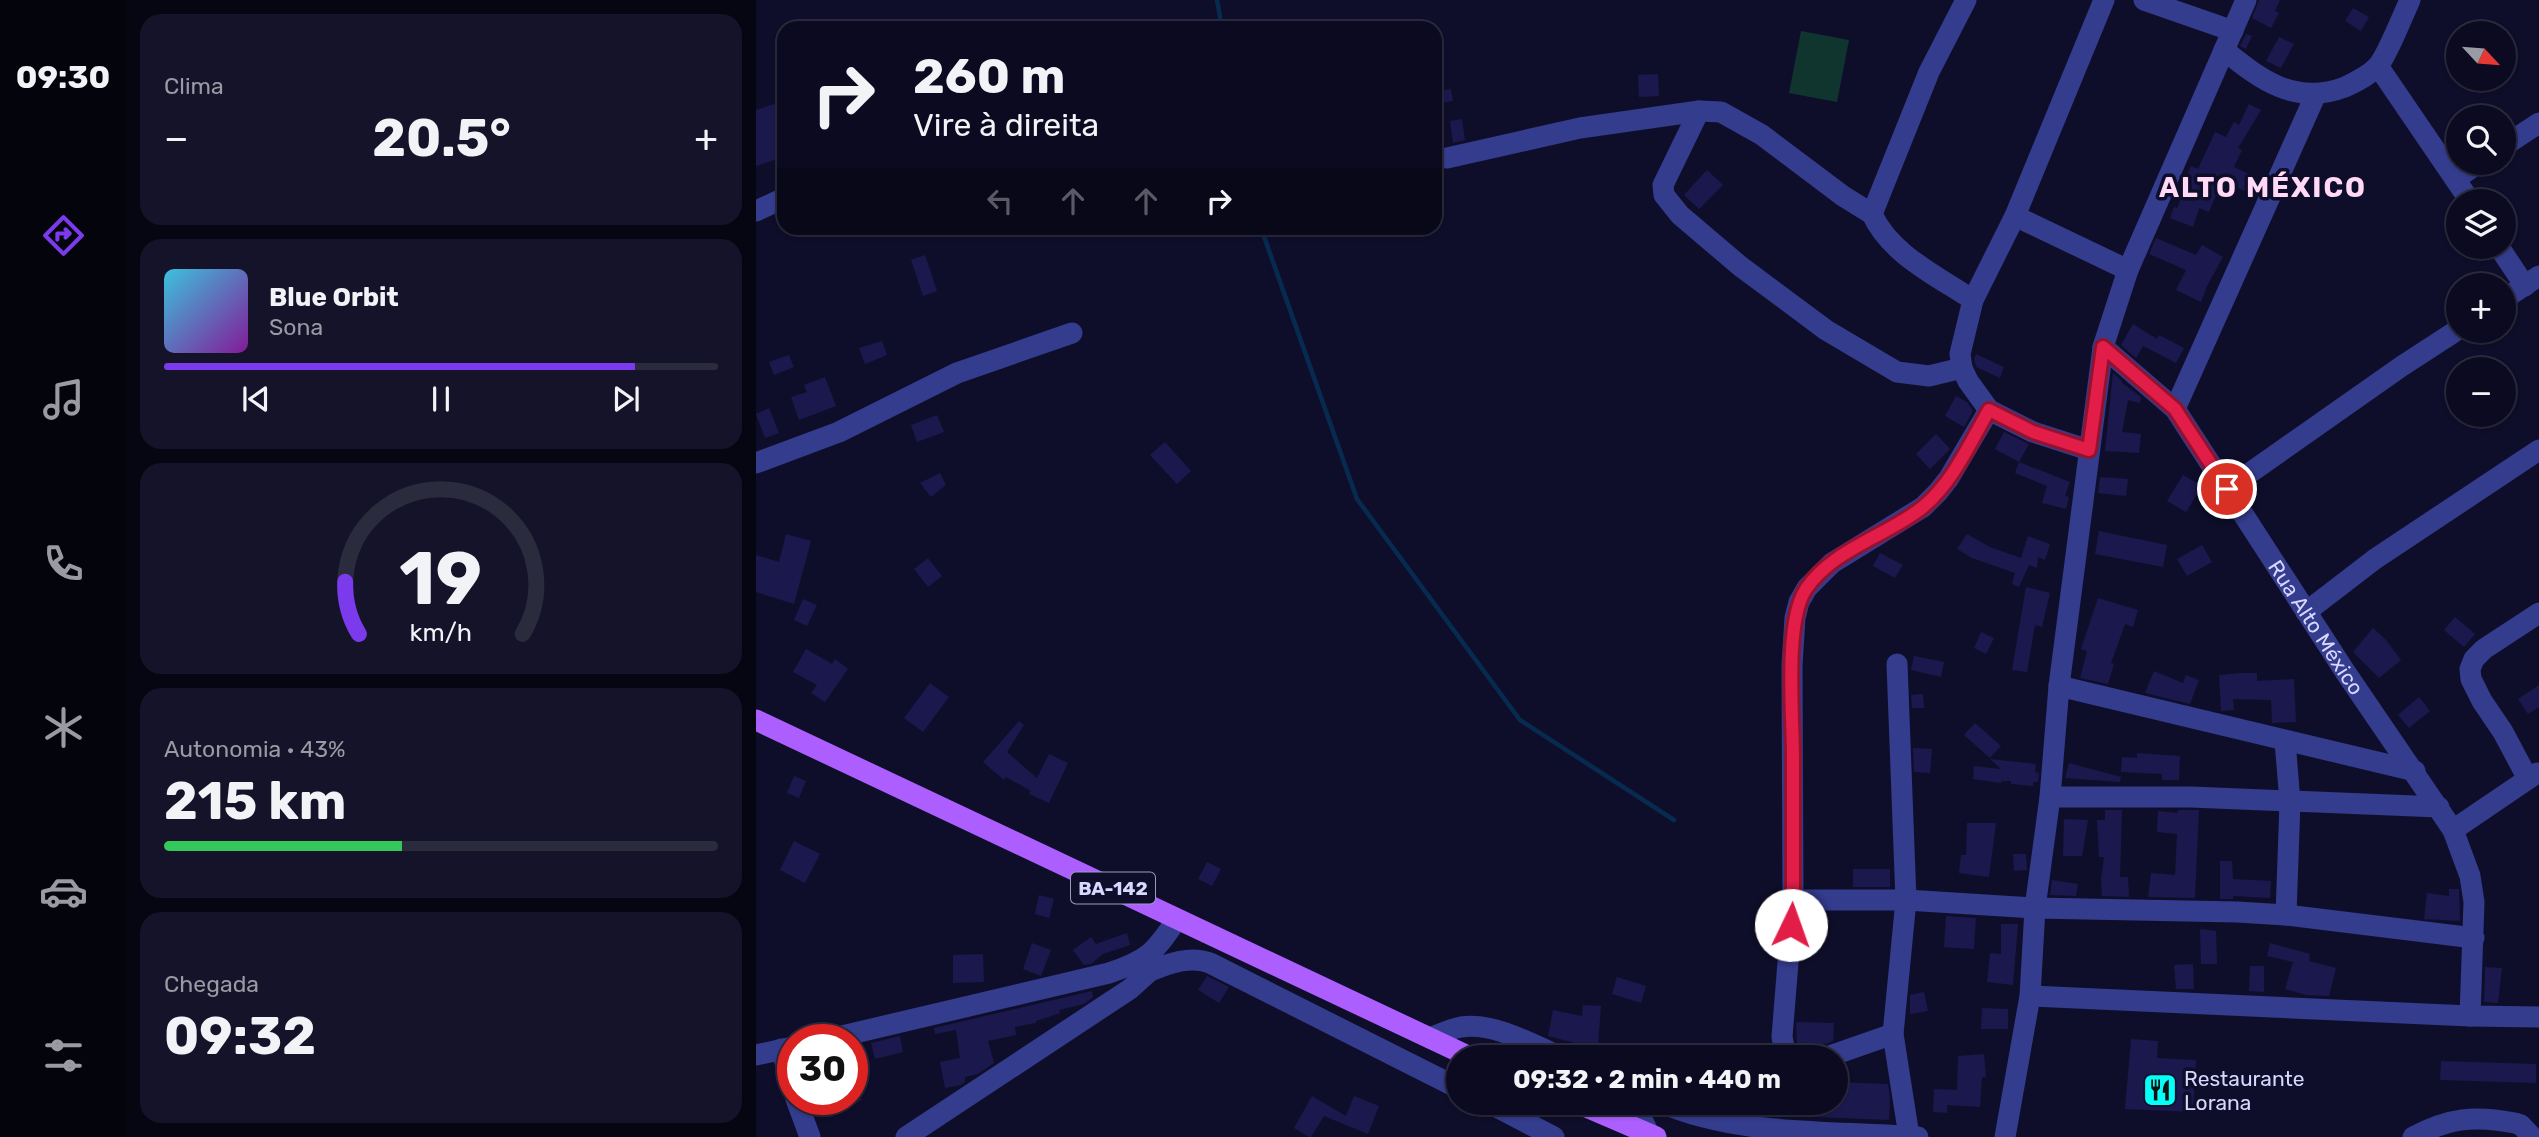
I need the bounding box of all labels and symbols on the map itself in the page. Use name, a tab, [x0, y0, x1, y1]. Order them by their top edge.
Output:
north arrow	[2446, 21, 2516, 91]
district label: ALTO MÉXICO	[2159, 171, 2367, 204]
pin	[2197, 459, 2257, 519]
street label: Rua Alto México	[2264, 555, 2369, 699]
road number: BA-142	[1071, 873, 1155, 904]
position arrow	[1754, 888, 1828, 962]
speed limit sign: 30	[777, 1024, 868, 1115]
place label: Restaurante Lorana	[2184, 1066, 2304, 1115]
restaurant icon: Restaurante Lorana	[2141, 1071, 2179, 1109]

